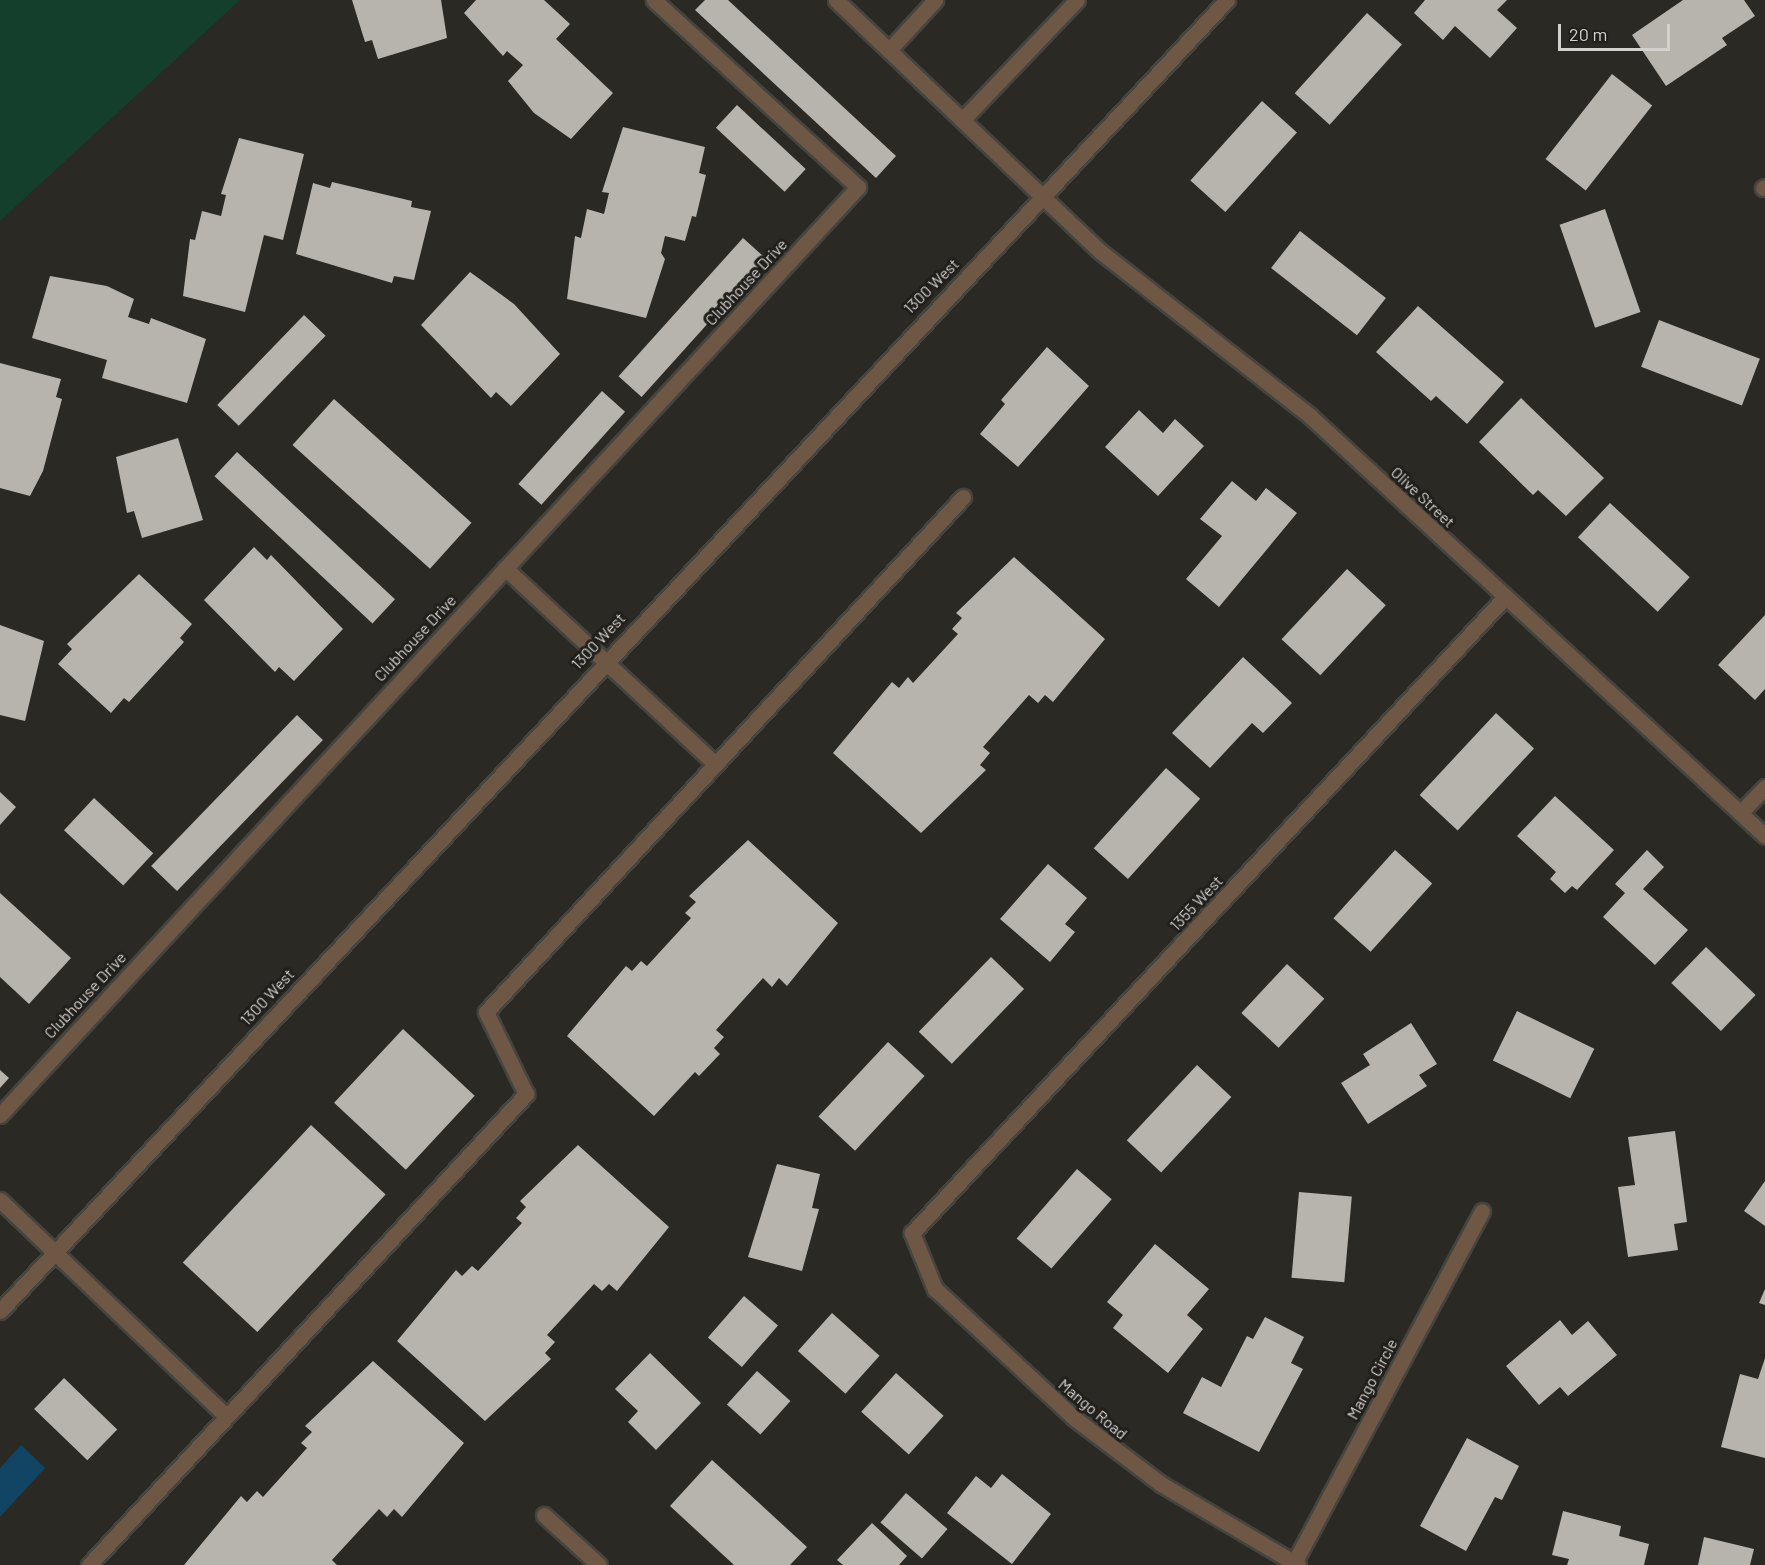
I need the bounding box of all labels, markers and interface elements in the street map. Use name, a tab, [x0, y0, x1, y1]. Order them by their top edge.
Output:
scale bar	[1561, 12, 1674, 50]
text: 20 m	[1569, 23, 1607, 45]
street label: Clubhouse Drive	[701, 235, 791, 329]
street label: 1300 West	[899, 254, 963, 318]
street label: Olive Street	[1387, 463, 1459, 531]
street label: Clubhouse Drive	[370, 591, 460, 685]
street label: 1300 West	[567, 609, 629, 673]
street label: 1355 West	[1166, 871, 1226, 935]
street label: Clubhouse Drive	[40, 948, 130, 1042]
street label: 1300 West	[236, 965, 298, 1029]
street label: Mango Circle	[1343, 1335, 1401, 1423]
street label: Mango Road	[1055, 1375, 1131, 1443]

